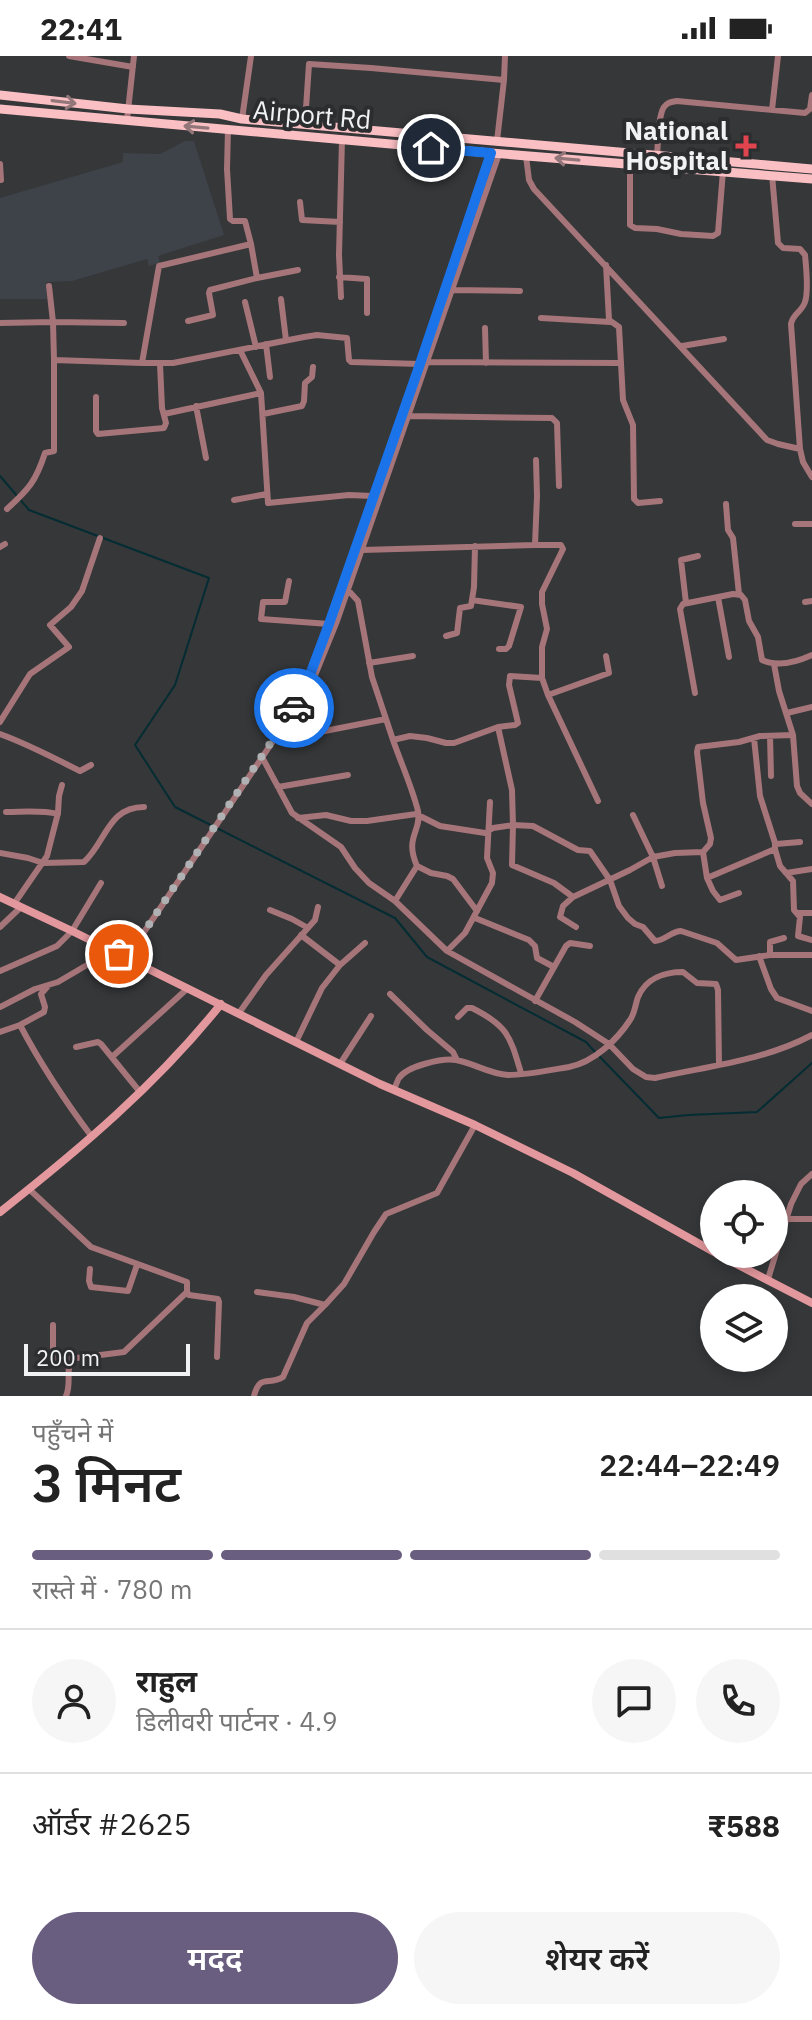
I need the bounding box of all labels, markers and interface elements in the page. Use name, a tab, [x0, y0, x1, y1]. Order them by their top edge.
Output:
text: 22:41	[40, 9, 122, 48]
street label: Airport Rd	[252, 92, 373, 136]
one-way arrow	[50, 94, 77, 109]
place label: National Hospital	[624, 113, 728, 177]
pin	[397, 114, 465, 182]
one-way arrow	[183, 119, 210, 134]
icon: home	[409, 126, 453, 170]
marker: National Hospital	[735, 135, 757, 157]
one-way arrow	[554, 151, 581, 166]
courier	[254, 668, 334, 748]
icon: car	[272, 686, 316, 730]
pin	[85, 920, 153, 988]
icon: bag	[97, 932, 141, 976]
map controls	[700, 1180, 788, 1372]
button: locate	[700, 1180, 788, 1268]
button: layers	[700, 1284, 788, 1372]
scale bar	[24, 1340, 190, 1376]
text: 200 m	[36, 1343, 100, 1372]
text: पहुँचने में	[32, 1415, 113, 1449]
text: 22:44–22:49	[599, 1445, 780, 1484]
text: 3 मिनट	[32, 1449, 181, 1516]
text: रास्ते में · 780 m	[32, 1572, 192, 1606]
button: person	[32, 1659, 116, 1743]
button: chat	[592, 1659, 676, 1743]
button: phone	[696, 1659, 780, 1743]
text: राहुल	[136, 1661, 197, 1700]
text: डिलीवरी पार्टनर · 4.9	[136, 1704, 338, 1738]
text: ऑर्डर #2625	[32, 1804, 191, 1843]
text: ₹588	[707, 1806, 780, 1845]
button: मदद	[32, 1912, 398, 2004]
button: शेयर करें	[414, 1912, 780, 2004]

